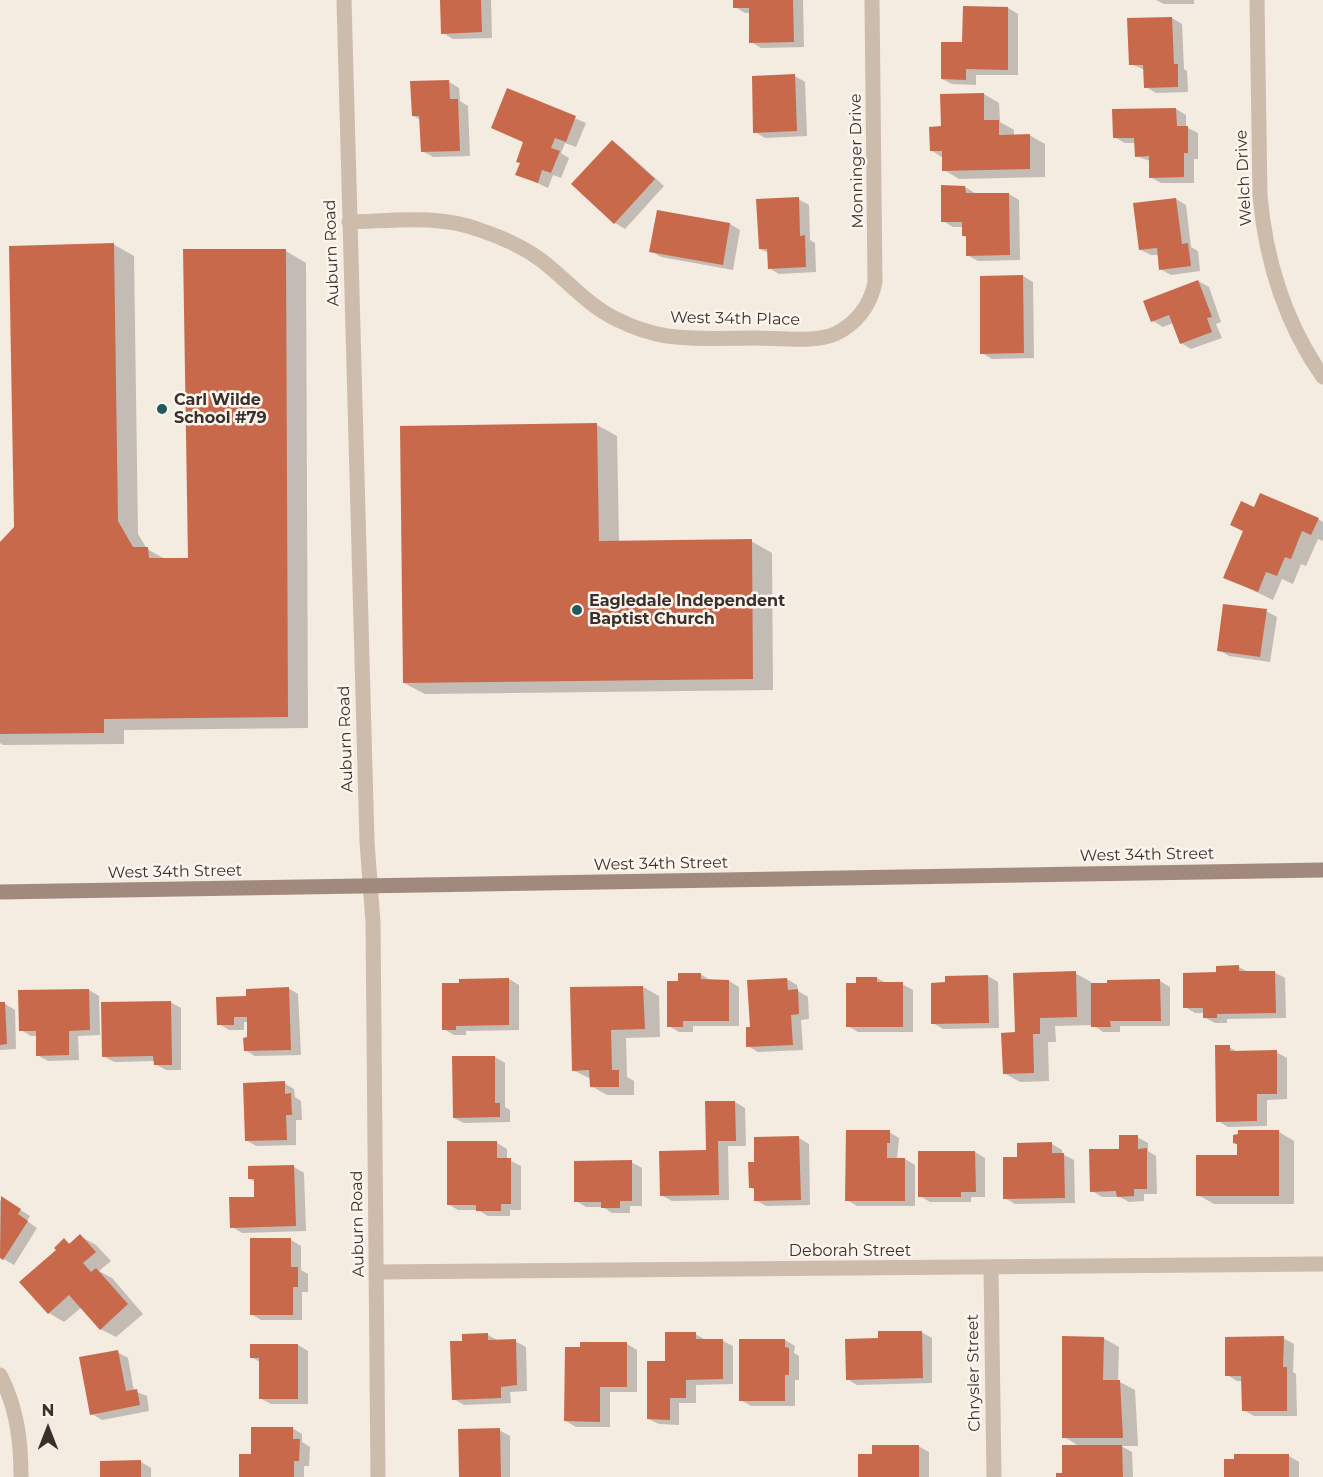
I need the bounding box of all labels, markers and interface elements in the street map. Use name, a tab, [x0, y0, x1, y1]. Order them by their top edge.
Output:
street label: Monninger Drive	[846, 93, 868, 229]
street label: Welch Drive	[1232, 129, 1256, 227]
street label: Auburn Road	[321, 199, 343, 307]
street label: West 34th Place	[670, 308, 800, 330]
place label: Carl Wilde School #79	[174, 390, 267, 428]
marker: Carl Wilde School #79	[155, 402, 169, 416]
place label: Eagledale Independent Baptist Church	[589, 591, 785, 629]
marker: Eagledale Independent Baptist Church	[570, 603, 584, 617]
street label: Auburn Road	[335, 685, 357, 793]
street label: West 34th Street	[1080, 844, 1214, 866]
street label: West 34th Street	[594, 853, 728, 875]
street label: West 34th Street	[108, 861, 242, 883]
street label: Auburn Road	[347, 1170, 369, 1278]
street label: Deborah Street	[789, 1241, 911, 1261]
street label: Chrysler Street	[963, 1314, 985, 1432]
north arrow	[18, 1399, 78, 1459]
text: N	[42, 1401, 54, 1420]

